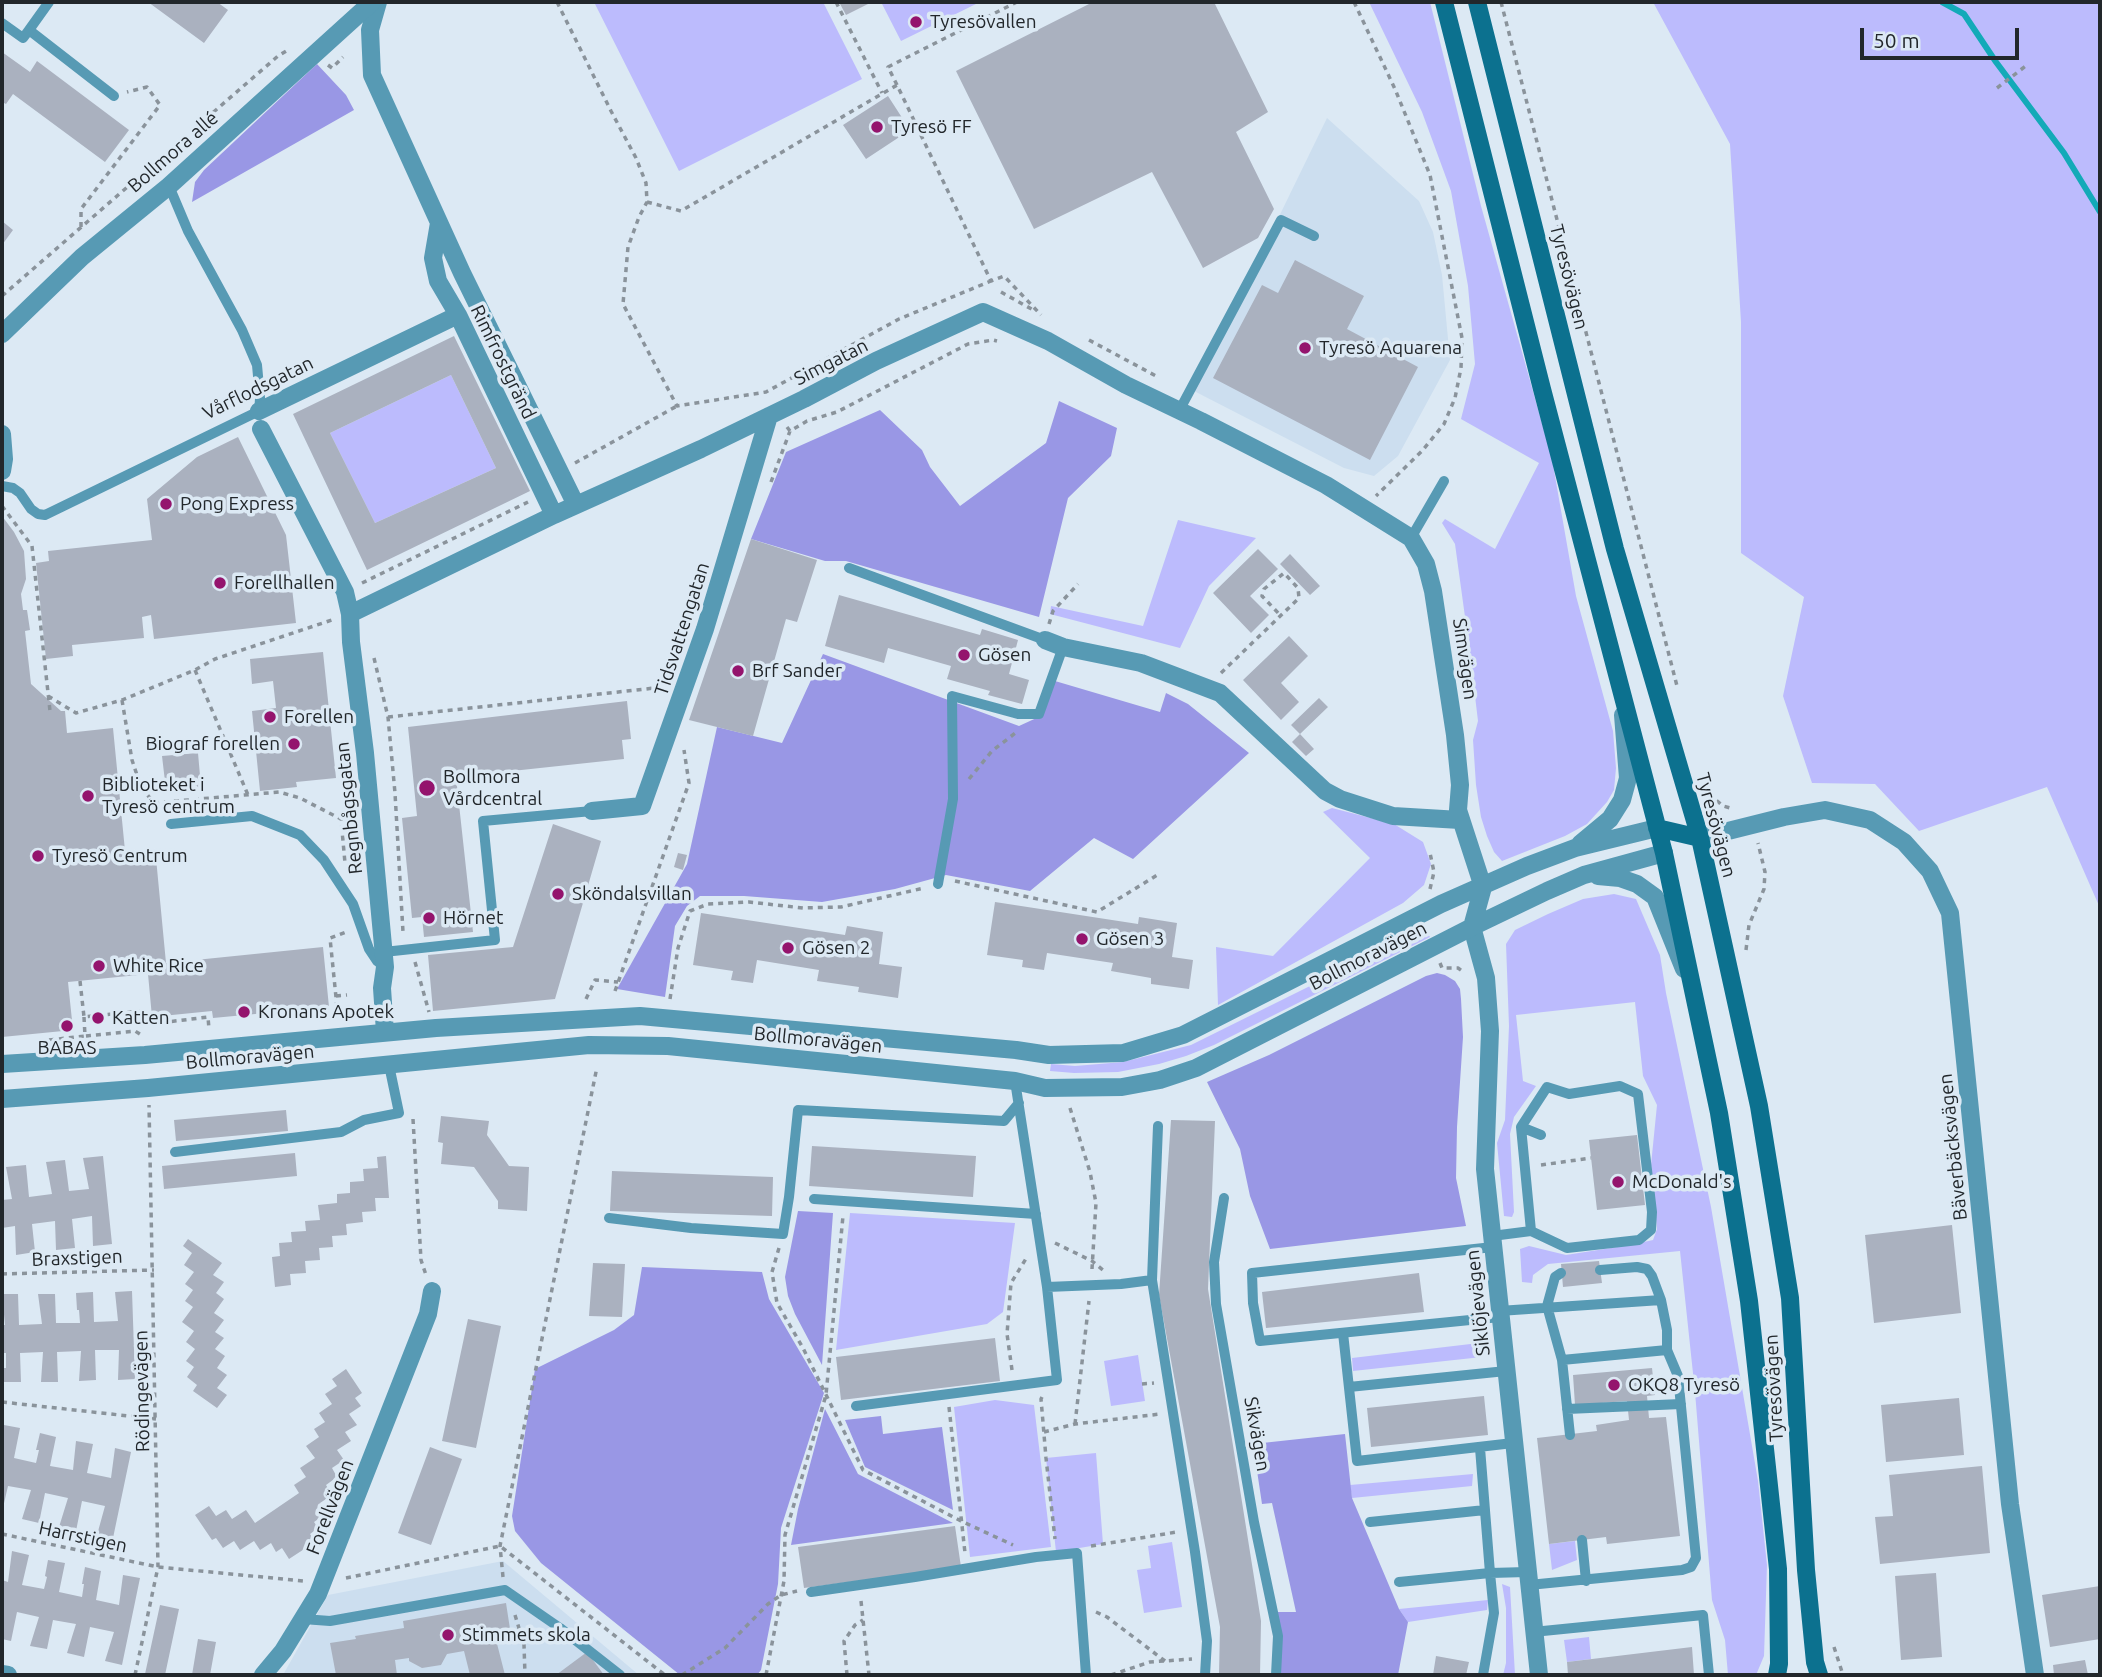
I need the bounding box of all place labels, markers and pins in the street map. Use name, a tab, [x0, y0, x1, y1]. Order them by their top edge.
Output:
place label: Tyresövallen	[930, 11, 1037, 33]
marker: Tyresövallen	[908, 14, 924, 30]
place label: Tyresö FF	[891, 116, 972, 138]
marker: Tyresö FF	[869, 119, 885, 135]
place label: Tyresö Aquarena	[1319, 337, 1462, 359]
marker: Tyresö Aquarena	[1297, 340, 1313, 356]
place label: Pong Express	[180, 493, 294, 515]
marker: Pong Express	[158, 496, 174, 512]
place label: Forellhallen	[234, 572, 335, 594]
marker: Forellhallen	[212, 575, 228, 591]
place label: Gösen	[978, 644, 1031, 666]
marker: Gösen	[956, 647, 972, 663]
place label: Brf Sander	[752, 660, 842, 682]
marker: Brf Sander	[730, 663, 746, 679]
place label: Forellen	[284, 706, 354, 728]
marker: Forellen	[262, 709, 278, 725]
place label: Biograf forellen	[145, 733, 280, 755]
marker: Biograf forellen	[286, 736, 302, 752]
place label: Bollmora Vårdcentral	[443, 766, 542, 810]
place label: Biblioteket i Tyresö centrum	[102, 774, 235, 818]
marker: Bollmora Vårdcentral	[417, 778, 437, 798]
marker: Biblioteket i Tyresö centrum	[80, 788, 96, 804]
place label: Tyresö Centrum	[52, 845, 188, 867]
marker: Tyresö Centrum	[30, 848, 46, 864]
place label: Sköndalsvillan	[572, 883, 692, 905]
marker: Sköndalsvillan	[550, 886, 566, 902]
place label: Hörnet	[443, 907, 503, 929]
marker: Hörnet	[421, 910, 437, 926]
place label: Gösen 3	[1096, 928, 1164, 950]
marker: Gösen 3	[1074, 931, 1090, 947]
place label: Gösen 2	[802, 937, 870, 959]
marker: Gösen 2	[780, 940, 796, 956]
place label: White Rice	[113, 955, 204, 977]
marker: White Rice	[91, 958, 107, 974]
place label: Kronans Apotek	[258, 1001, 394, 1023]
marker: Kronans Apotek	[236, 1004, 252, 1020]
place label: Katten	[112, 1007, 170, 1029]
marker: Katten	[90, 1010, 106, 1026]
marker: BABAS	[59, 1018, 75, 1034]
place label: BABAS	[37, 1037, 97, 1059]
place label: McDonald's	[1632, 1171, 1731, 1193]
marker: McDonald's	[1610, 1174, 1626, 1190]
place label: OKQ8 Tyresö	[1628, 1374, 1740, 1396]
marker: OKQ8 Tyresö	[1606, 1377, 1622, 1393]
place label: Stimmets skola	[462, 1624, 591, 1646]
marker: Stimmets skola	[440, 1627, 456, 1643]

